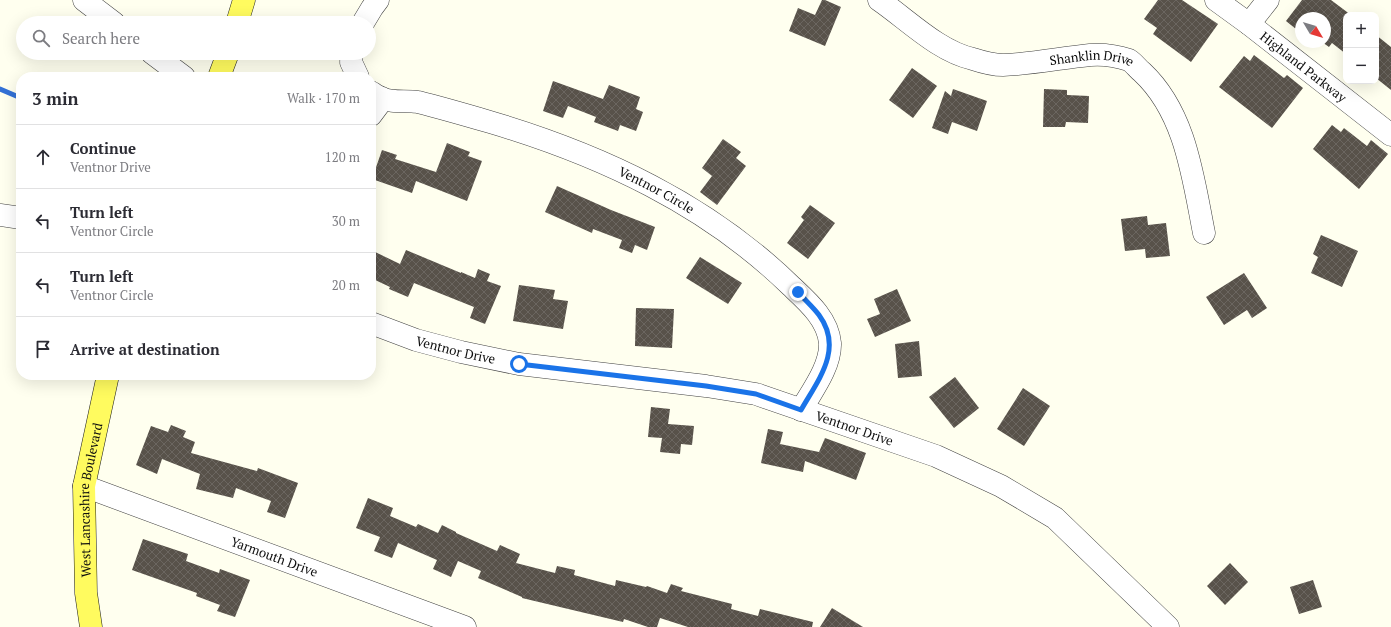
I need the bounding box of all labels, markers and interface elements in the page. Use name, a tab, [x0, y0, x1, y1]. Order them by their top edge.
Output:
north arrow	[1295, 12, 1331, 48]
map controls	[1343, 12, 1379, 84]
button: +	[1343, 12, 1379, 48]
search box	[16, 16, 376, 60]
icon: search	[30, 27, 52, 49]
street label: Highland Parkway	[1257, 27, 1351, 106]
text: Search here	[62, 28, 140, 48]
street label: Shanklin Drive	[1048, 46, 1138, 70]
button: −	[1343, 48, 1379, 84]
text: 3 min	[32, 87, 79, 110]
text: Walk · 170 m	[287, 89, 360, 107]
text: Continue	[70, 138, 136, 158]
icon: ahead	[32, 146, 54, 168]
text: 120 m	[325, 148, 360, 166]
text: Ventnor Drive	[70, 158, 151, 176]
street label: Ventnor Circle	[616, 162, 698, 218]
text: Turn left	[70, 202, 134, 222]
icon: left	[32, 210, 54, 232]
text: 30 m	[332, 212, 360, 230]
text: Ventnor Circle	[70, 222, 154, 240]
text: Turn left	[70, 266, 134, 286]
icon: left	[32, 274, 54, 296]
text: 20 m	[332, 276, 360, 294]
route end	[789, 283, 807, 301]
text: Ventnor Circle	[70, 286, 154, 304]
street label: Ventnor Drive	[414, 331, 497, 368]
icon: arrive	[32, 338, 54, 360]
text: Arrive at destination	[70, 339, 220, 359]
route start	[510, 355, 528, 373]
street label: Ventnor Drive	[813, 406, 896, 450]
street label: West Lancashire Boulevard	[75, 421, 106, 577]
street label: Yarmouth Drive	[228, 532, 320, 581]

